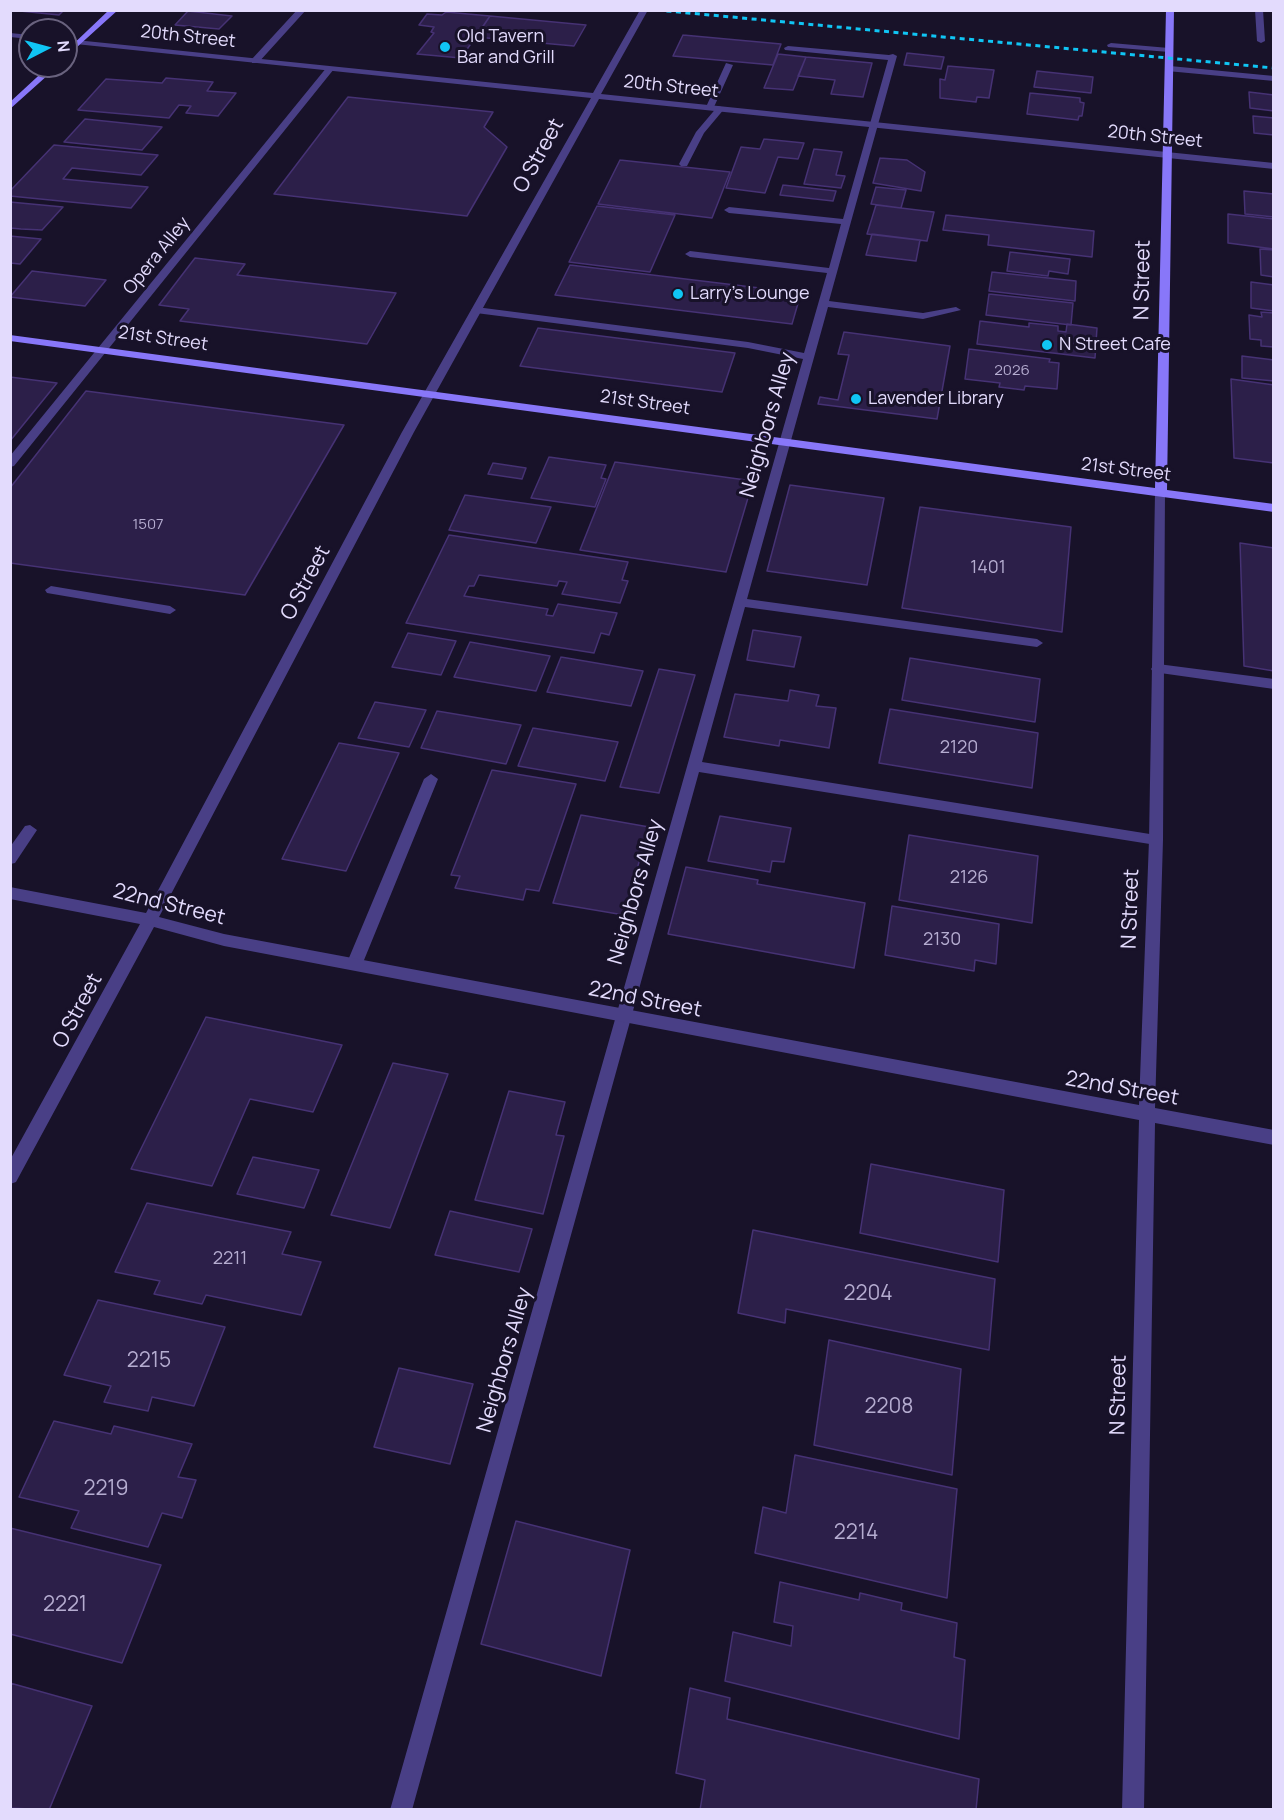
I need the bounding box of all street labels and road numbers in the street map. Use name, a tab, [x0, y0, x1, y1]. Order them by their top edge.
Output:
street label: 20th Street	[139, 21, 237, 53]
street label: 20th Street	[622, 71, 720, 103]
street label: O Street	[508, 114, 570, 198]
street label: 20th Street	[1106, 121, 1204, 153]
street label: Opera Alley	[119, 213, 195, 299]
street label: N Street	[1130, 240, 1156, 320]
street label: 21st Street	[117, 322, 209, 356]
street label: Neighbors Alley	[735, 349, 801, 501]
street label: 21st Street	[599, 386, 691, 420]
street label: 21st Street	[1080, 454, 1172, 486]
street label: O Street	[276, 541, 336, 625]
street label: Neighbors Alley	[603, 816, 669, 968]
street label: N Street	[1117, 868, 1145, 950]
street label: 22nd Street	[110, 879, 228, 931]
street label: O Street	[48, 969, 108, 1053]
street label: 22nd Street	[586, 977, 704, 1023]
street label: 22nd Street	[1063, 1067, 1181, 1111]
street label: Neighbors Alley	[472, 1284, 538, 1436]
street label: N Street	[1106, 1355, 1132, 1435]

